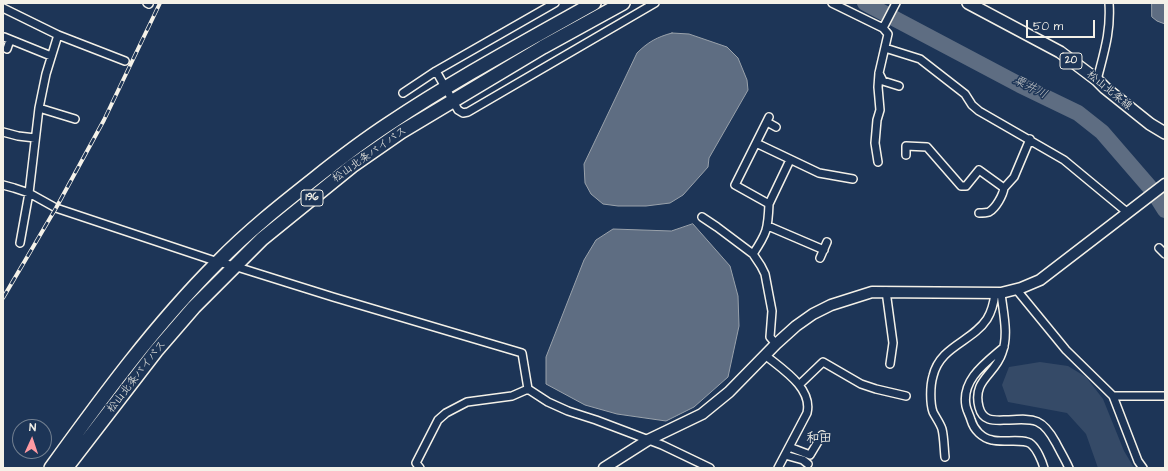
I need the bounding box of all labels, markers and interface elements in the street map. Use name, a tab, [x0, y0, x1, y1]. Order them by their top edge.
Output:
scale bar	[1028, 12, 1097, 38]
text: 50 m	[1033, 18, 1063, 35]
road number: 20	[1060, 53, 1082, 69]
street label: 松山北条線	[1083, 69, 1135, 113]
water label: 粟井川	[1011, 73, 1049, 103]
street label: 松山北条バイパス	[330, 124, 410, 186]
road number: 196	[301, 190, 323, 206]
street label: 松山北条バイパス	[105, 338, 169, 416]
north arrow	[12, 419, 52, 459]
text: N	[29, 420, 36, 435]
district label: 和田	[806, 431, 832, 447]

